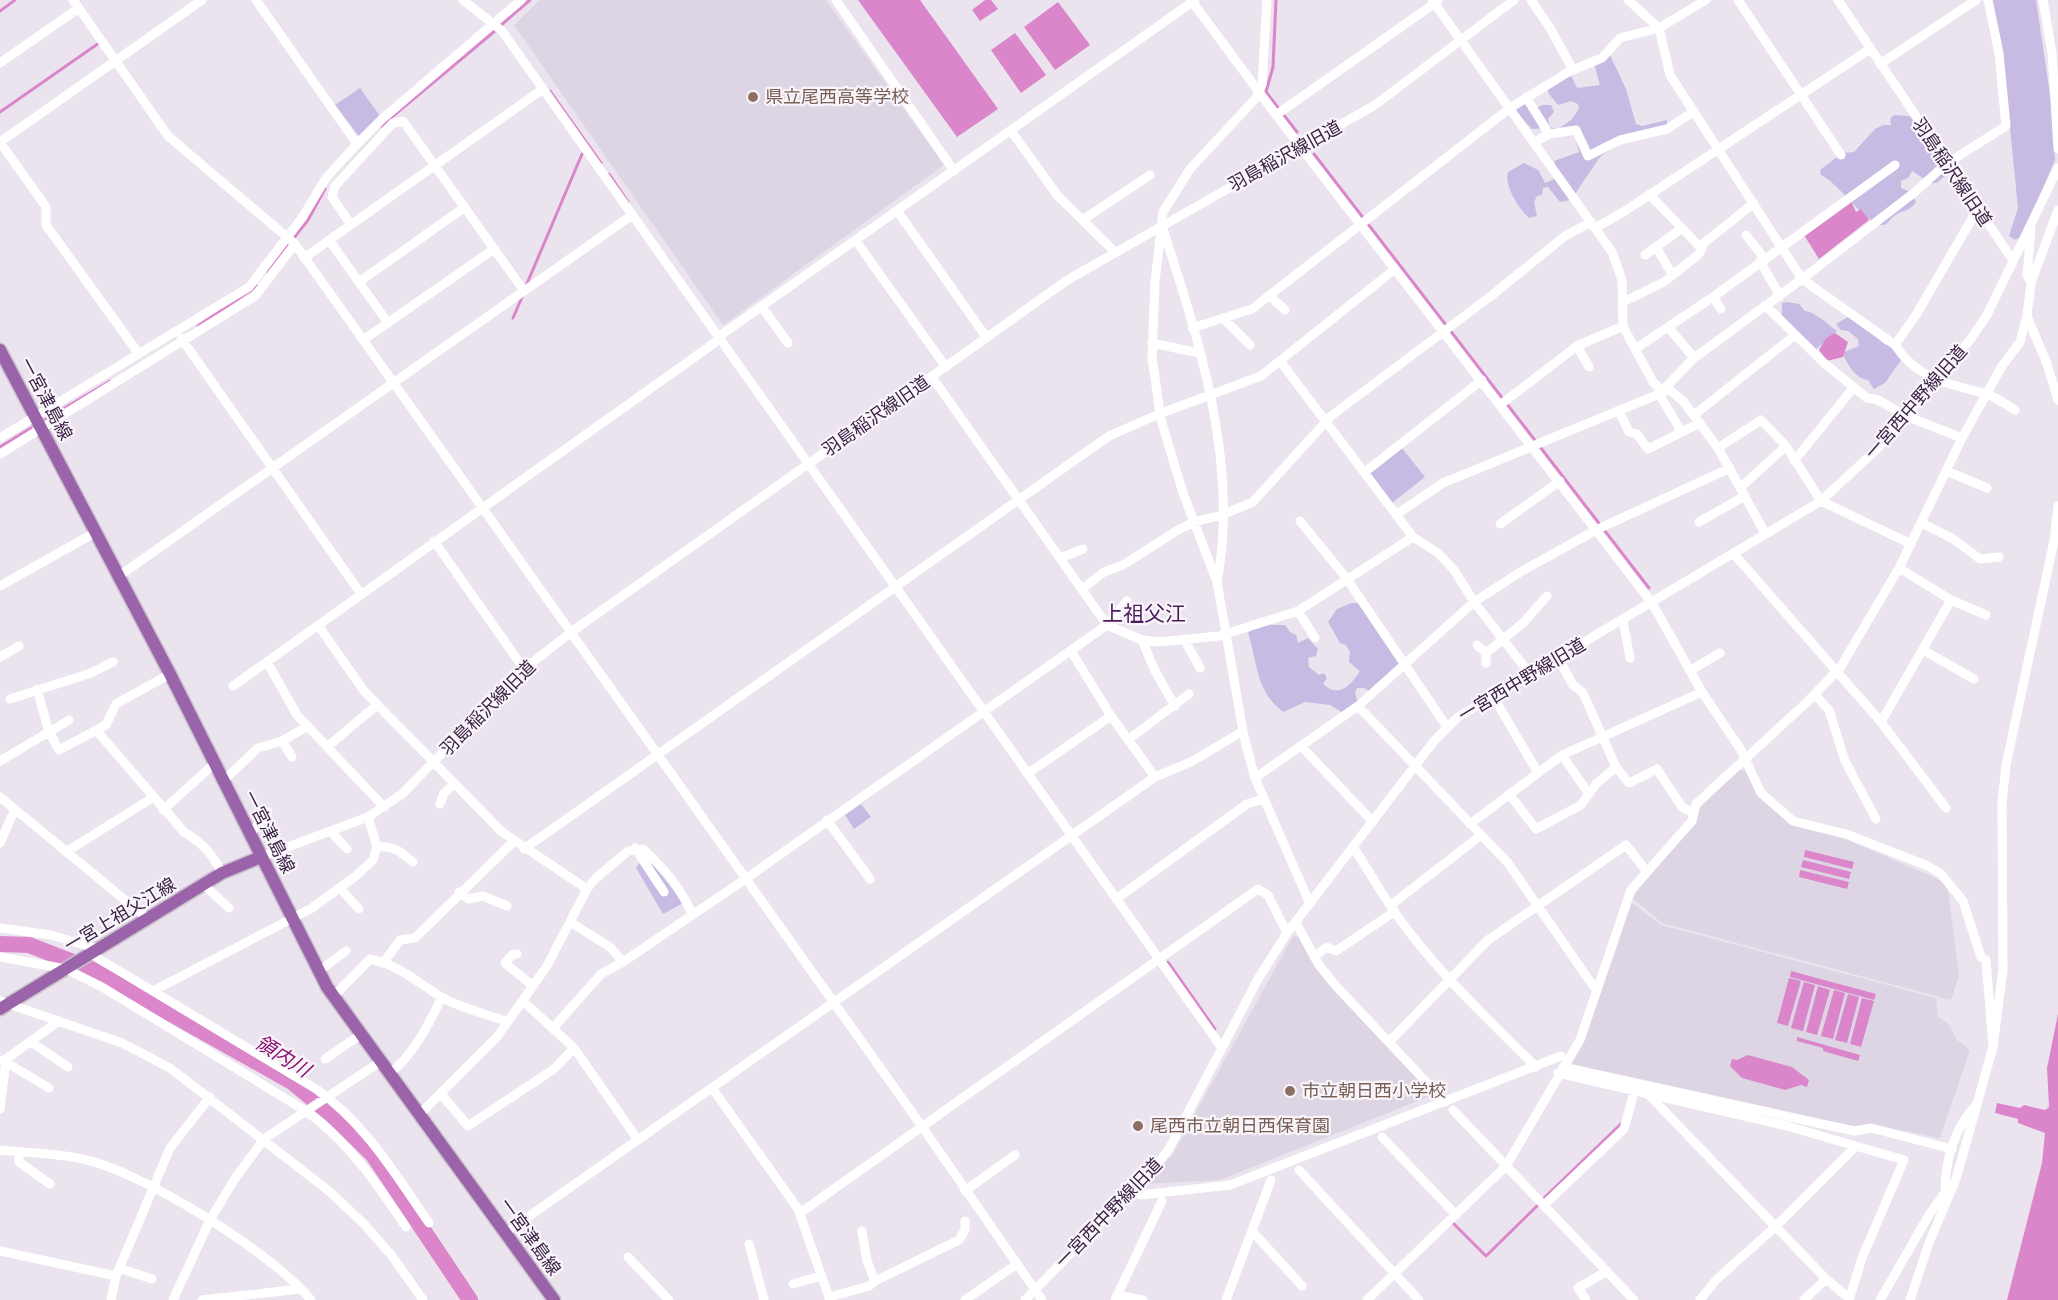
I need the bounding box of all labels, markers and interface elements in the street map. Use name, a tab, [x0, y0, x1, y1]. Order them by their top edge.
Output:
place label: 県立尾西高等学校	[765, 85, 909, 107]
marker: 県立尾西高等学校	[746, 90, 760, 104]
street label: 羽島稲沢線旧道	[1908, 113, 1997, 230]
street label: 羽島稲沢線旧道	[1224, 115, 1345, 195]
street label: 一宮西中野線旧道	[1860, 340, 1971, 463]
street label: 一宮津島線	[16, 354, 78, 443]
street label: 羽島稲沢線旧道	[818, 370, 933, 460]
district label: 上祖父江	[1102, 600, 1186, 625]
street label: 一宮西中野線旧道	[1454, 633, 1589, 726]
street label: 羽島稲沢線旧道	[435, 655, 540, 760]
street label: 一宮津島線	[240, 786, 300, 877]
street label: 一宮上祖父江線	[60, 872, 179, 956]
water label: 領内川	[252, 1029, 317, 1082]
place label: 市立朝日西小学校	[1302, 1079, 1446, 1101]
marker: 市立朝日西小学校	[1283, 1084, 1297, 1098]
place label: 尾西市立朝日西保育園	[1150, 1114, 1330, 1136]
marker: 尾西市立朝日西保育園	[1131, 1119, 1145, 1133]
street label: 一宮西中野線旧道	[1050, 1153, 1166, 1272]
street label: 一宮津島線	[495, 1194, 566, 1279]

